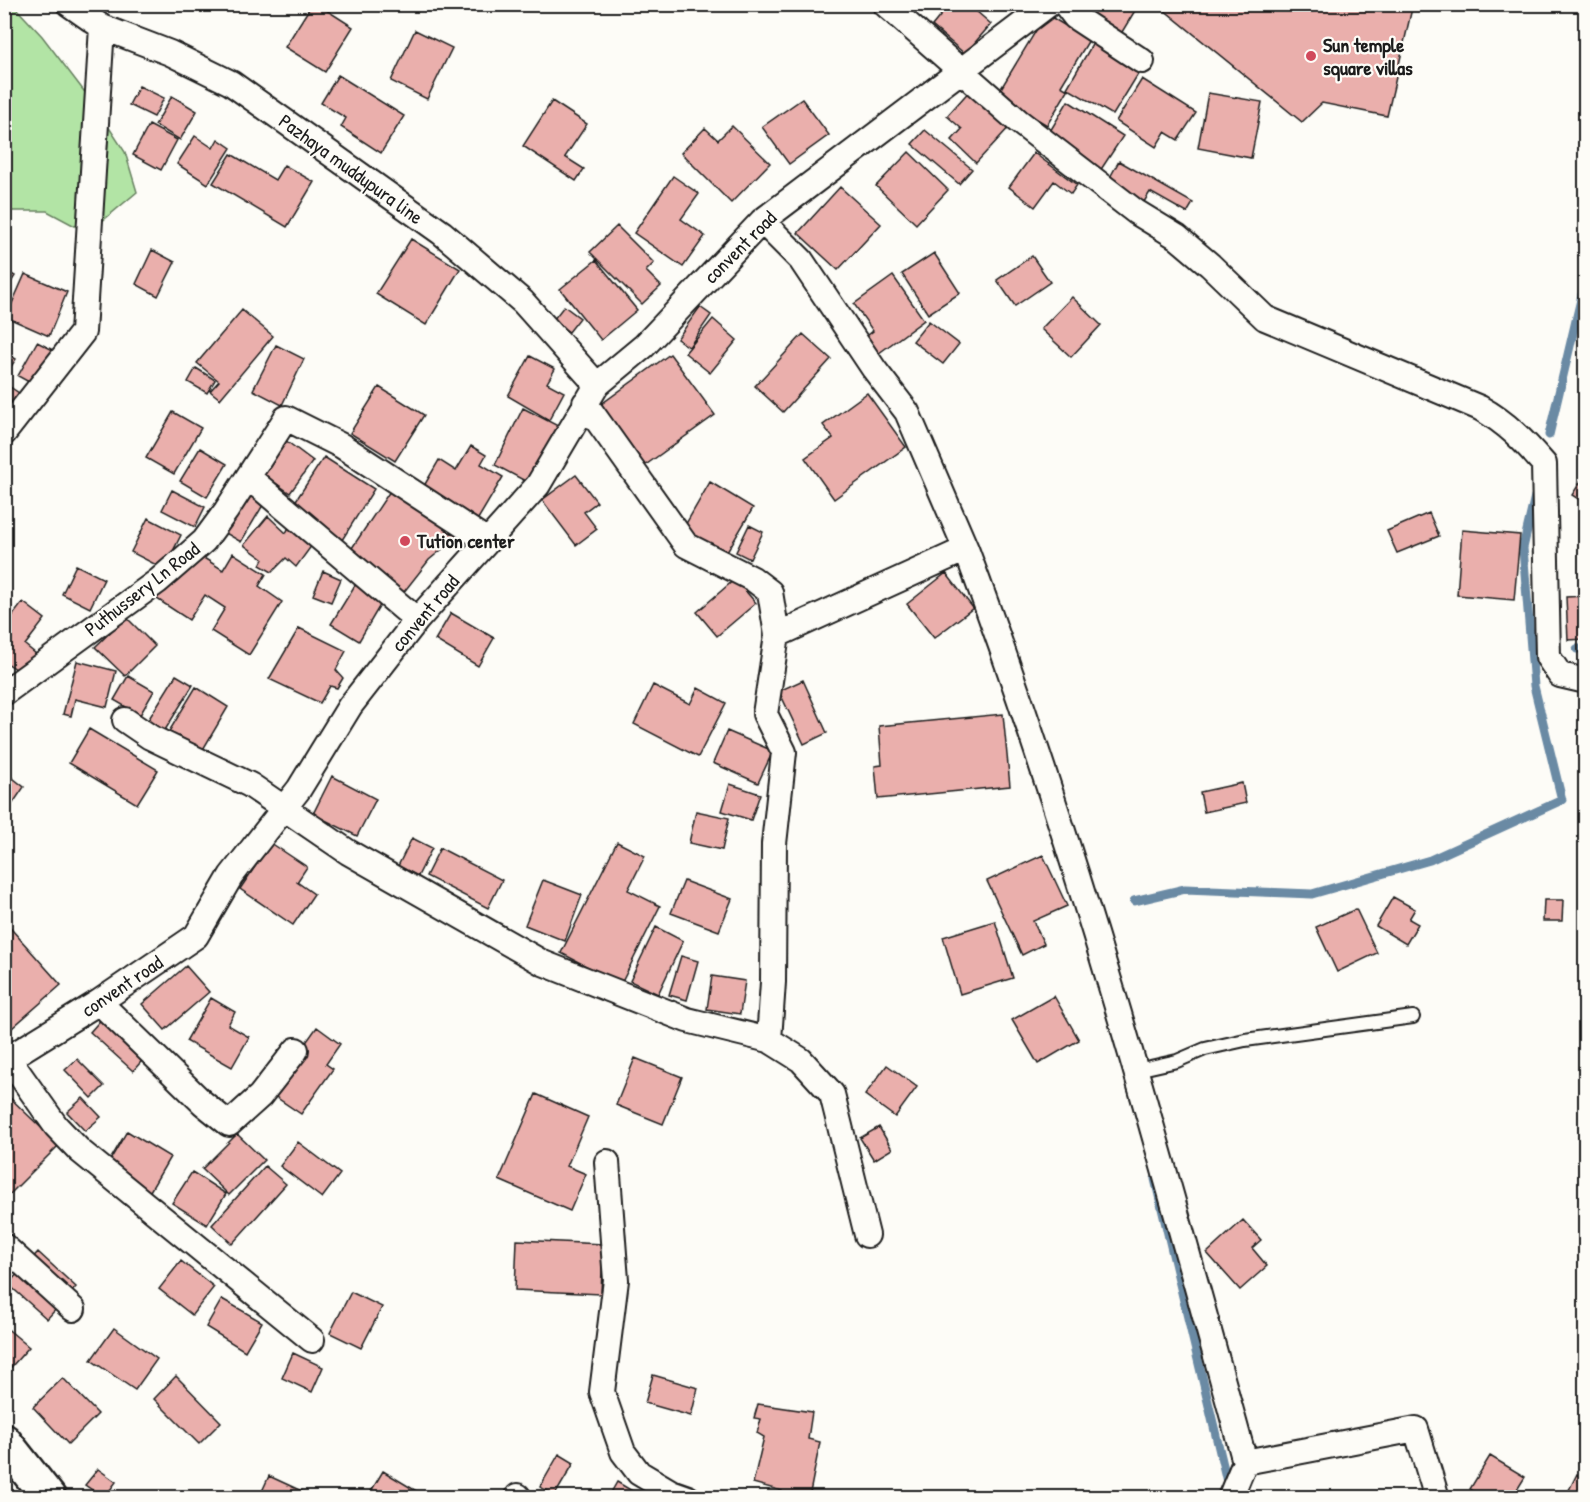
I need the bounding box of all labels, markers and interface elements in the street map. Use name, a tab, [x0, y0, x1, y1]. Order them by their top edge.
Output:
place label: Sun temple square villas	[1323, 31, 1413, 82]
marker: Sun temple square villas	[1304, 49, 1318, 63]
street label: Pazhaya muddupura line	[274, 107, 429, 230]
street label: convent road	[697, 204, 782, 289]
place label: Tution center	[416, 527, 515, 554]
marker: Tution center	[398, 534, 412, 548]
street label: Puthussery Ln Road	[79, 535, 205, 642]
street label: convent road	[384, 568, 465, 657]
street label: convent road	[76, 948, 168, 1023]

